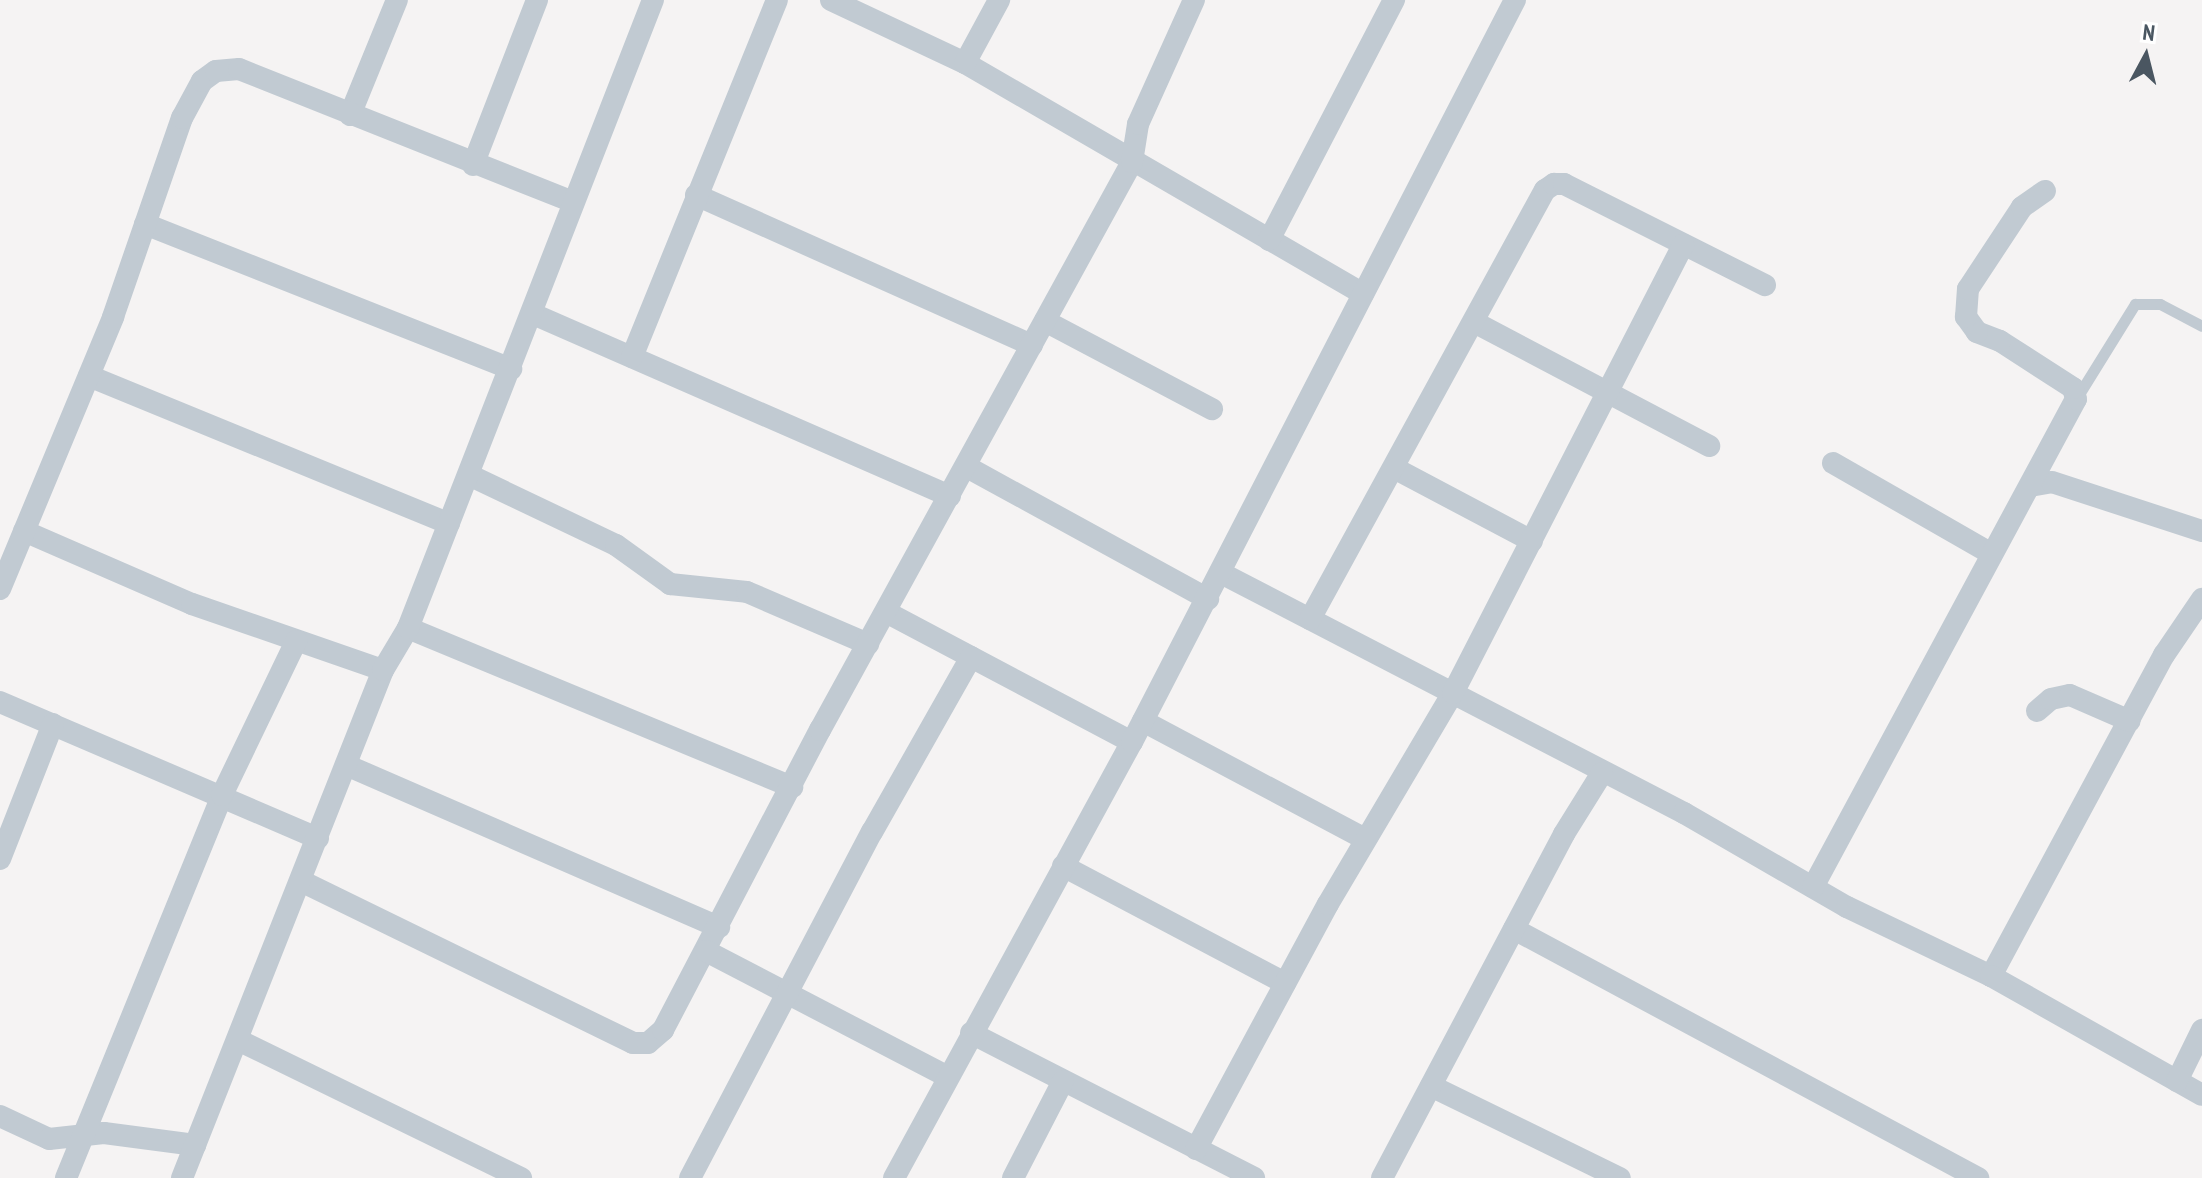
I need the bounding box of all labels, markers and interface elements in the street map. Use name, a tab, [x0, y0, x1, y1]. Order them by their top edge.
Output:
north arrow	[2106, 16, 2186, 96]
text: N	[2141, 18, 2157, 47]

